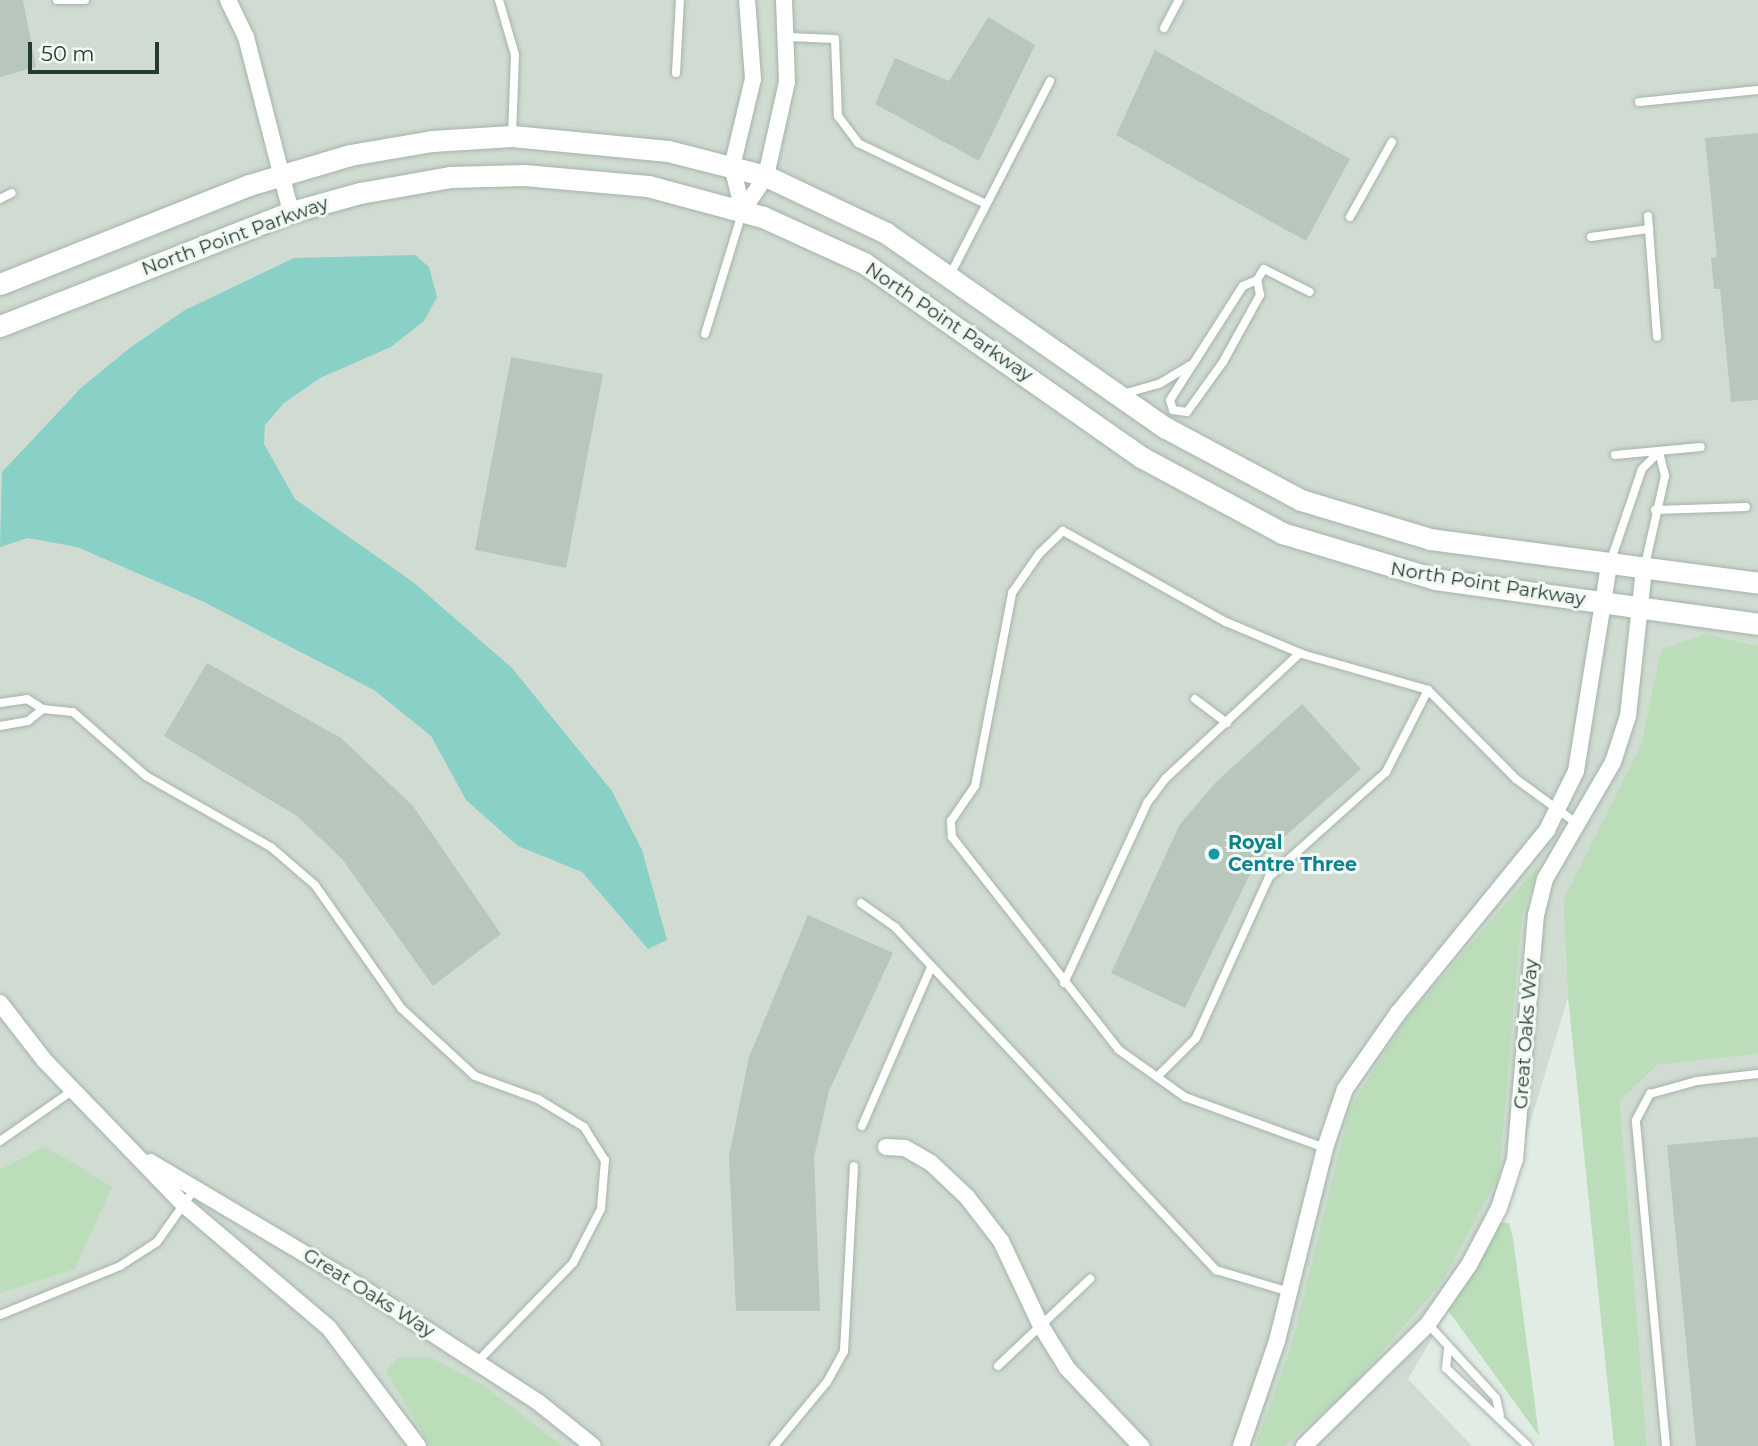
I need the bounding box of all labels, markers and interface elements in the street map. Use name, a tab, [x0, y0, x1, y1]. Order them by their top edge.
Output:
scale bar	[32, 28, 163, 72]
text: 50 m	[41, 41, 95, 66]
street label: North Point Parkway	[138, 192, 332, 280]
street label: North Point Parkway	[861, 257, 1037, 387]
street label: North Point Parkway	[1389, 557, 1587, 611]
place label: Royal Centre Three	[1228, 832, 1357, 876]
marker: Royal Centre Three	[1206, 846, 1222, 862]
street label: Great Oaks Way	[1509, 958, 1543, 1110]
street label: Great Oaks Way	[299, 1243, 439, 1343]

